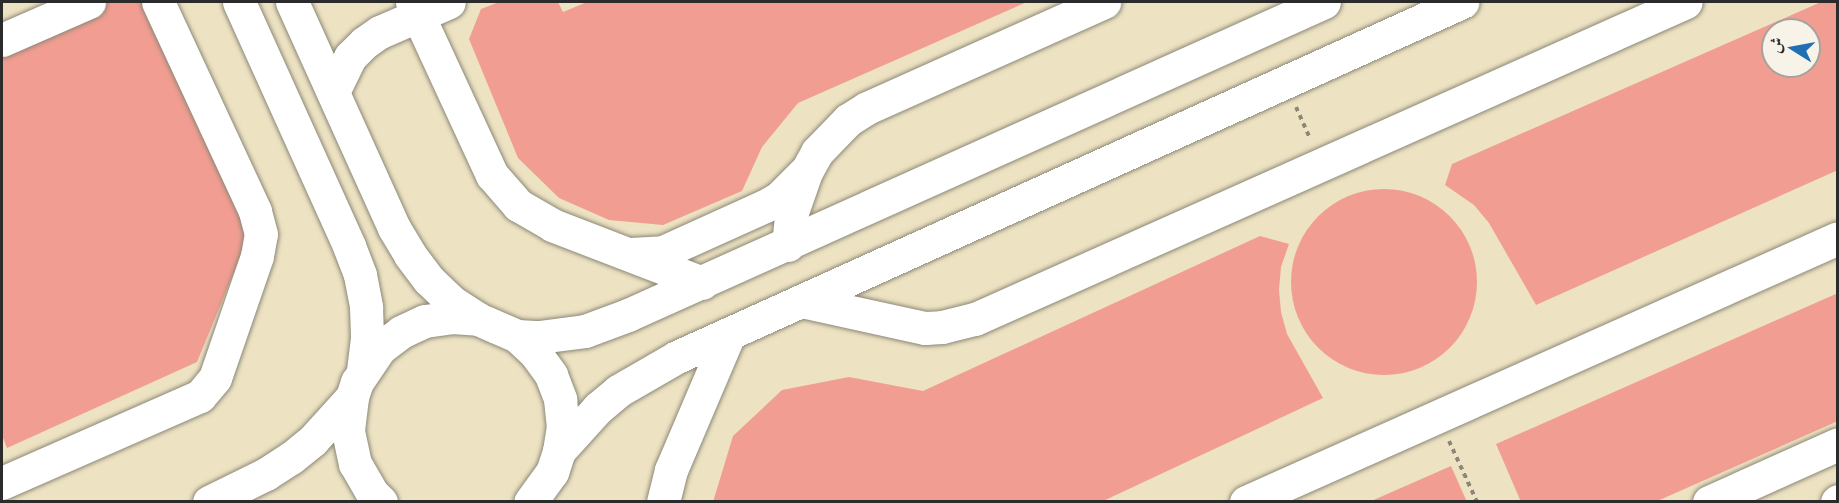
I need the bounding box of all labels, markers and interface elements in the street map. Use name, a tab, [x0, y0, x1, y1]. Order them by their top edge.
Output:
north arrow	[1761, 18, 1821, 78]
text: ش	[1764, 35, 1787, 55]

